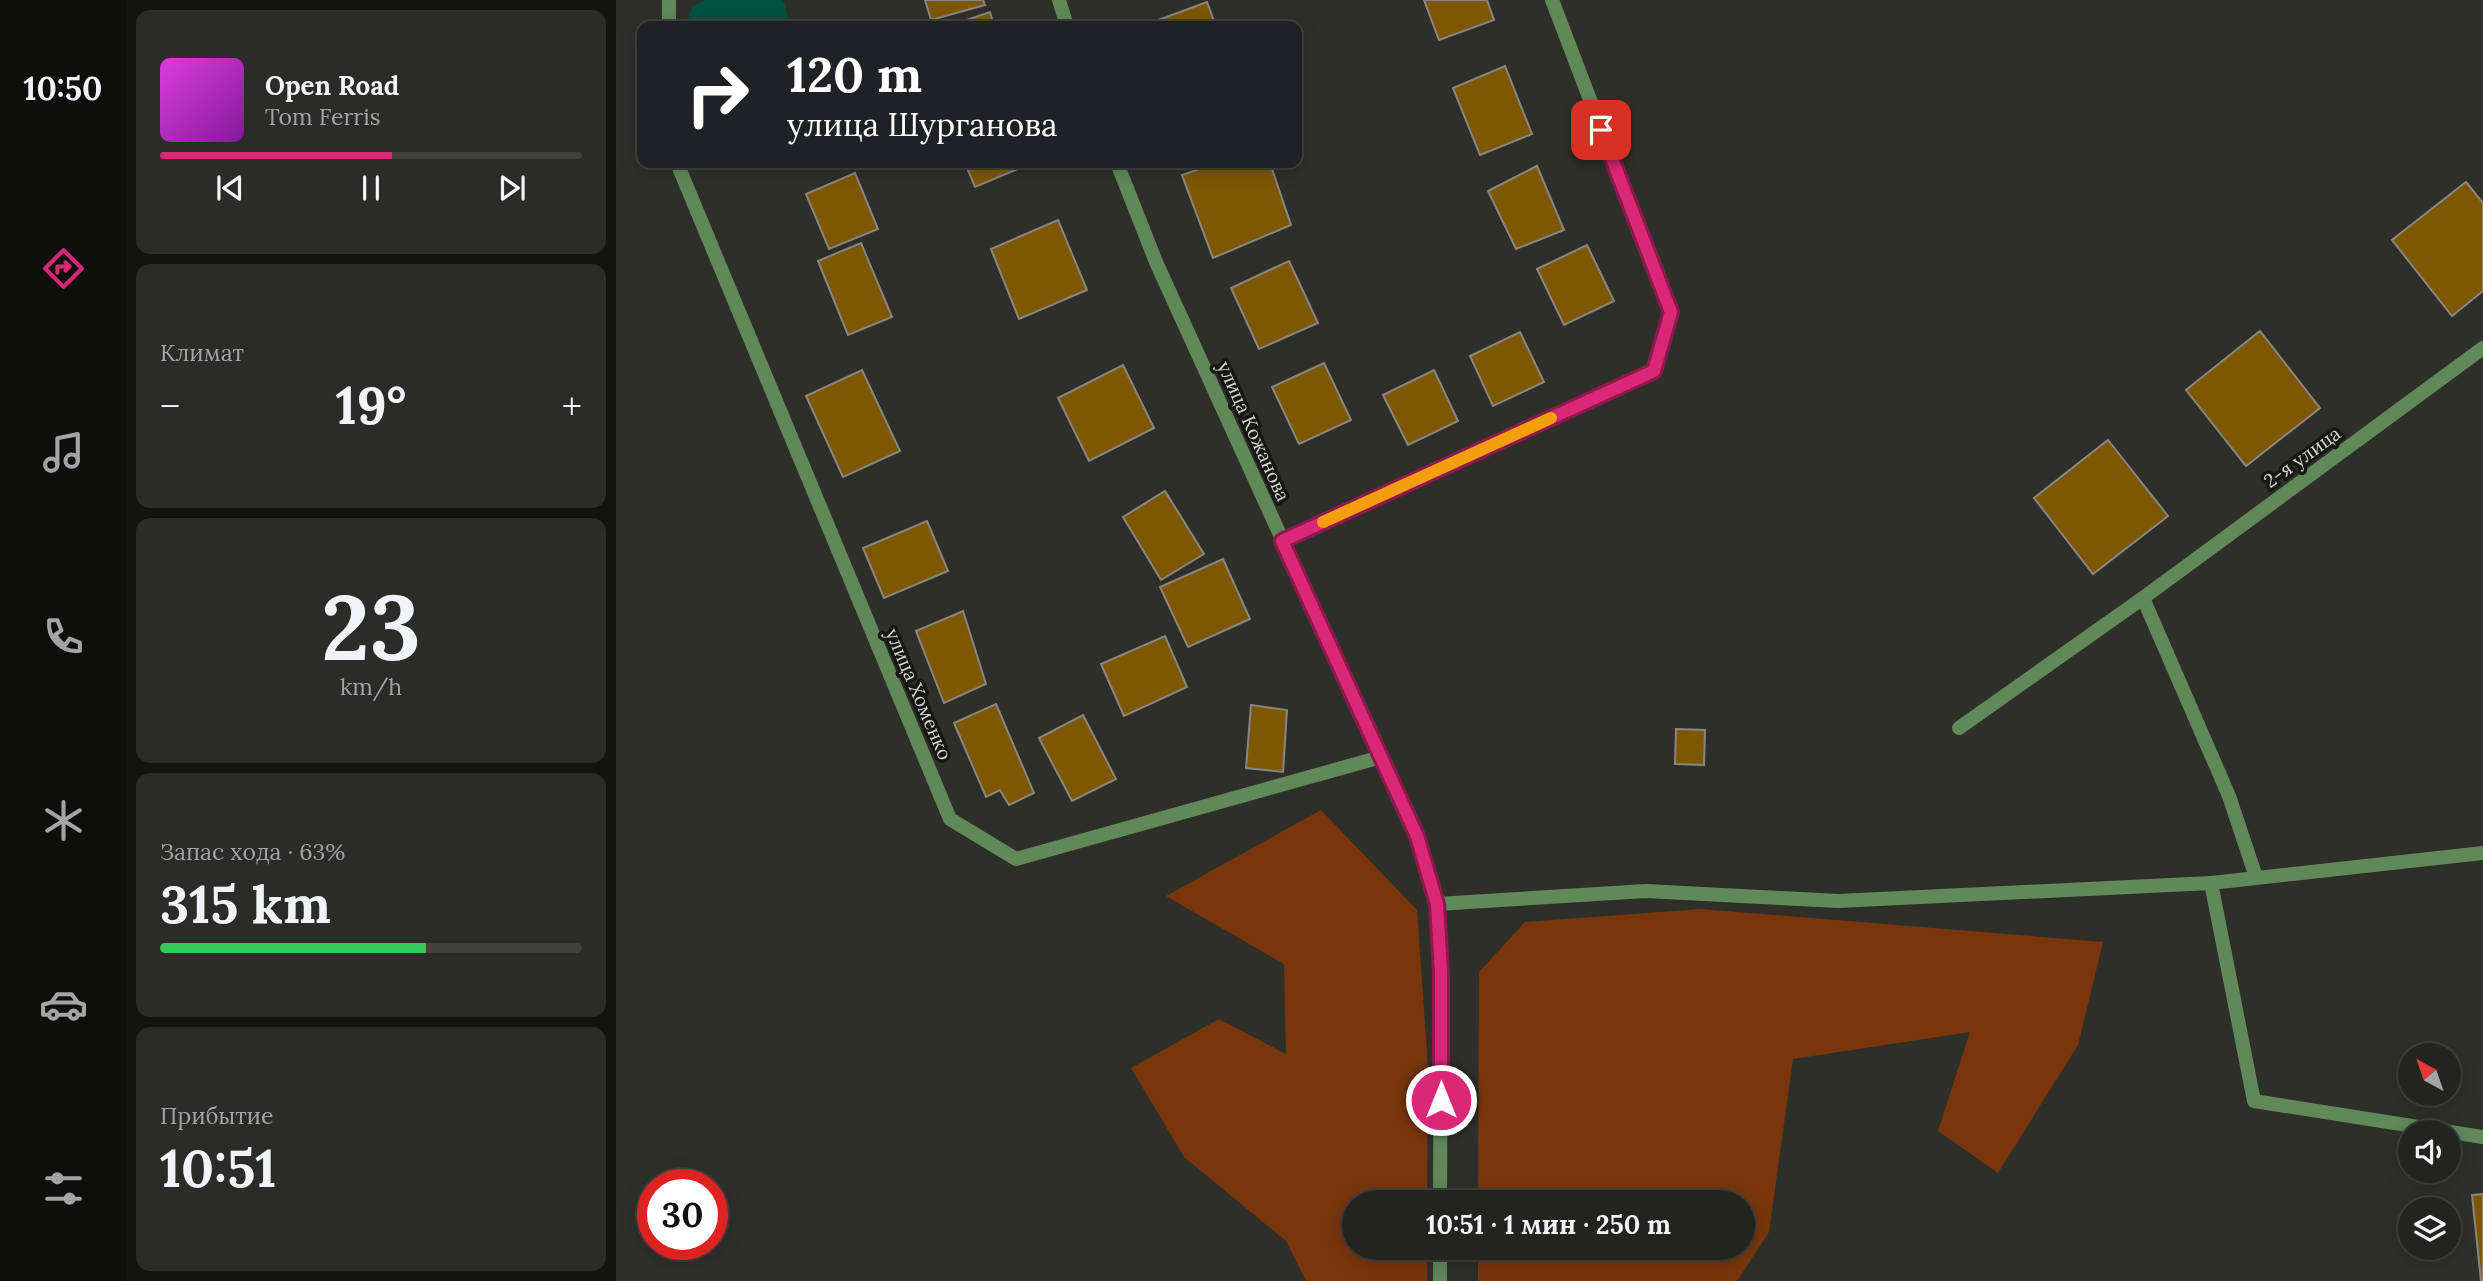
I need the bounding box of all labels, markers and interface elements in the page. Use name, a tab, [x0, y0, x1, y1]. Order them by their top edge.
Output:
text: 120 m	[787, 43, 922, 105]
icon: right	[672, 49, 763, 140]
text: 10:50	[24, 68, 102, 109]
text: Open Road	[265, 69, 399, 102]
pin	[1571, 100, 1631, 160]
text: Tom Ferris	[265, 102, 380, 131]
text: улица Шурганова	[787, 104, 1057, 145]
icon: arrive	[1582, 111, 1620, 149]
icon: previous	[211, 169, 249, 207]
icon: pause	[352, 169, 390, 207]
icon: next	[493, 169, 531, 207]
icon: directions	[39, 244, 88, 293]
text: Климат	[160, 338, 244, 367]
street label: улица Кожанова	[1212, 357, 1296, 505]
text: 19°	[336, 372, 406, 438]
text: −	[160, 382, 180, 430]
text: +	[562, 382, 582, 430]
street label: 2-я улица	[2259, 421, 2345, 493]
icon: music	[39, 428, 88, 477]
text: 23	[321, 568, 421, 685]
icon: phone	[39, 612, 88, 661]
street label: улица Хоменко	[881, 625, 957, 763]
text: km/h	[340, 672, 402, 701]
icon: climate	[39, 796, 88, 845]
text: Запас хода · 63%	[160, 837, 345, 866]
text: 315 km	[160, 871, 331, 937]
icon: car	[39, 980, 88, 1029]
north arrow	[2398, 1043, 2460, 1106]
map controls	[2398, 1043, 2461, 1260]
position arrow	[1404, 1063, 1478, 1137]
text: Прибытие	[160, 1101, 274, 1130]
button: sound	[2398, 1120, 2461, 1183]
text: 10:51	[160, 1135, 276, 1201]
icon: filters	[39, 1164, 88, 1213]
speed limit sign: 30	[637, 1169, 728, 1260]
button: layers	[2398, 1197, 2461, 1260]
text: 10:51 · 1 мин · 250 m	[1426, 1208, 1671, 1241]

